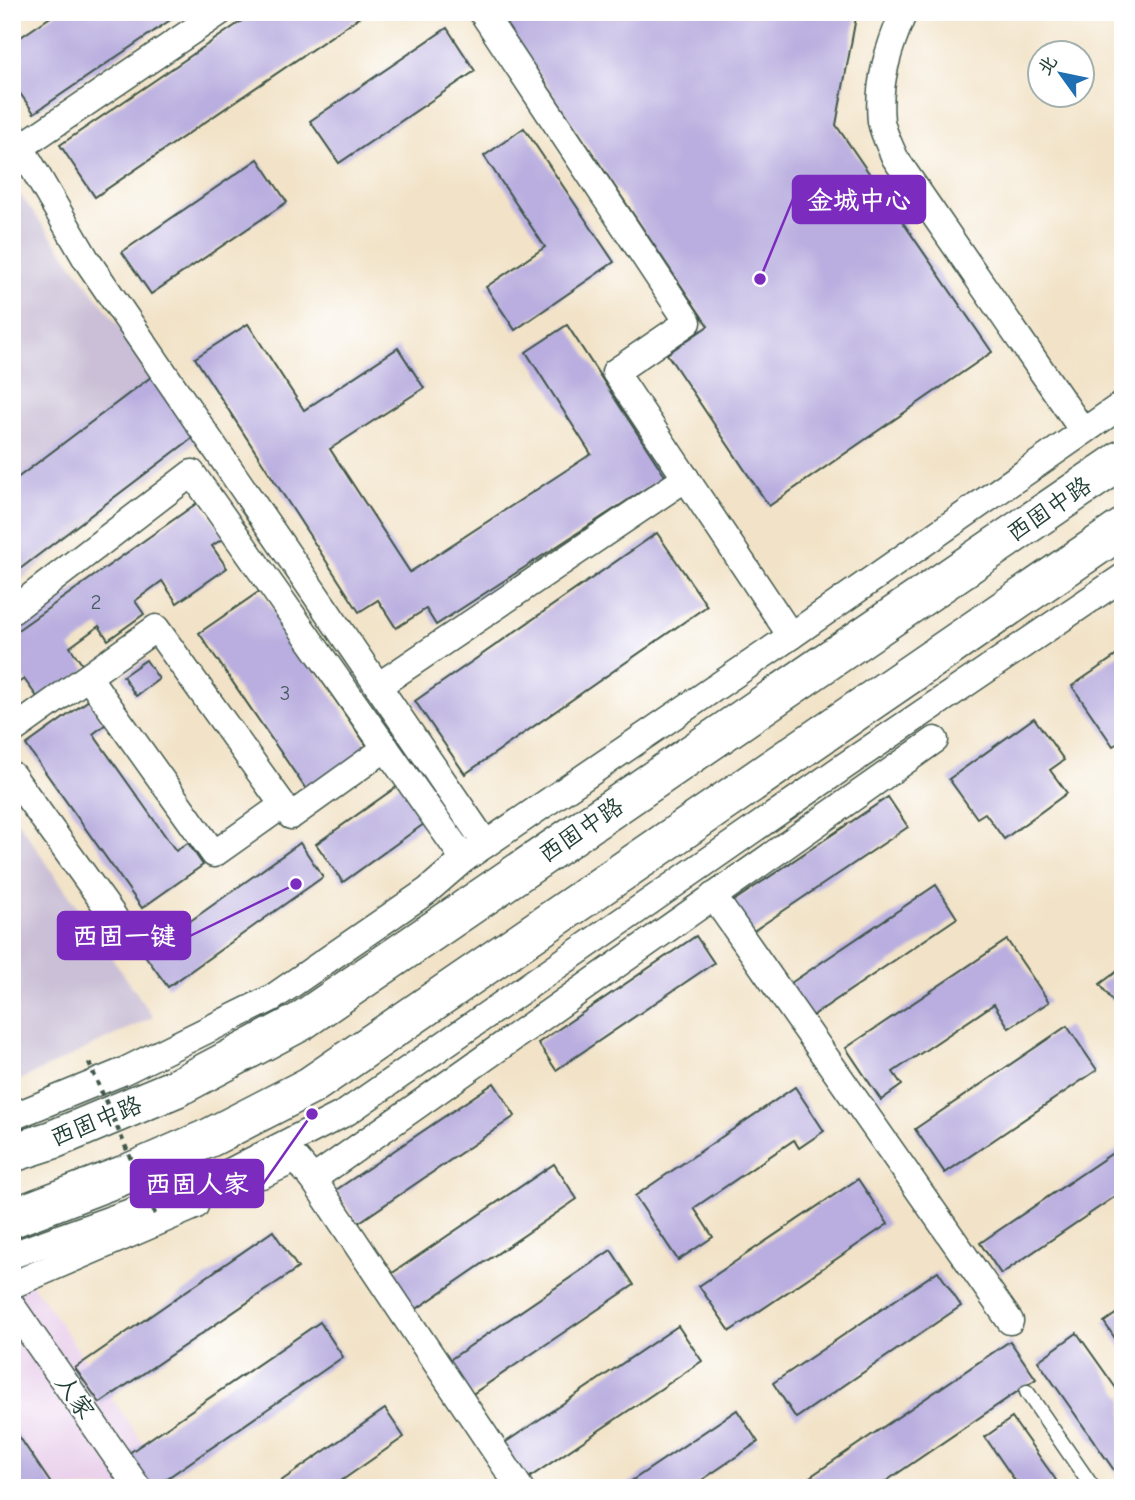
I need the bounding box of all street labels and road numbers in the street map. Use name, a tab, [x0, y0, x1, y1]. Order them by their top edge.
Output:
street label: 西固中路	[1001, 471, 1097, 547]
street label: 西固中路	[533, 792, 629, 868]
street label: 西固中路	[46, 1090, 146, 1152]
street label: 人家	[50, 1369, 100, 1425]

